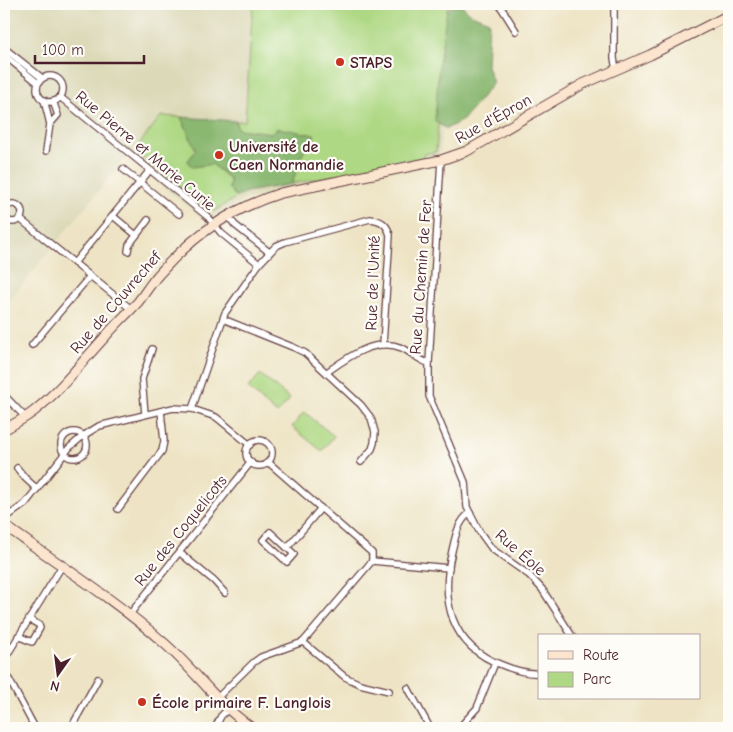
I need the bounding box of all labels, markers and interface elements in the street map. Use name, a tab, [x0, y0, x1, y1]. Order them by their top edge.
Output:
scale bar	[35, 32, 144, 64]
text: 100 m	[42, 41, 84, 59]
place label: STAPS	[350, 54, 392, 72]
marker: STAPS	[334, 56, 346, 68]
street label: Rue Pierre et Marie Curie	[72, 87, 219, 214]
street label: Rue d'Épron	[452, 90, 535, 147]
place label: Université de Caen Normandie	[229, 138, 344, 174]
marker: Université de Caen Normandie	[213, 149, 225, 161]
street label: Rue du Chemin de Fer	[407, 198, 435, 355]
street label: Rue de l'Unité	[362, 235, 384, 331]
street label: Rue de Couvrechef	[67, 247, 166, 357]
street label: Rue des Coquelicots	[131, 472, 231, 589]
street label: Rue Éole	[492, 525, 550, 579]
legend	[538, 634, 700, 700]
text: Route	[583, 646, 619, 664]
north arrow	[32, 650, 82, 700]
text: Parc	[583, 670, 611, 688]
text: N	[48, 677, 61, 695]
place label: École primaire F. Langlois	[152, 693, 331, 712]
marker: École primaire F. Langlois	[136, 696, 148, 708]

